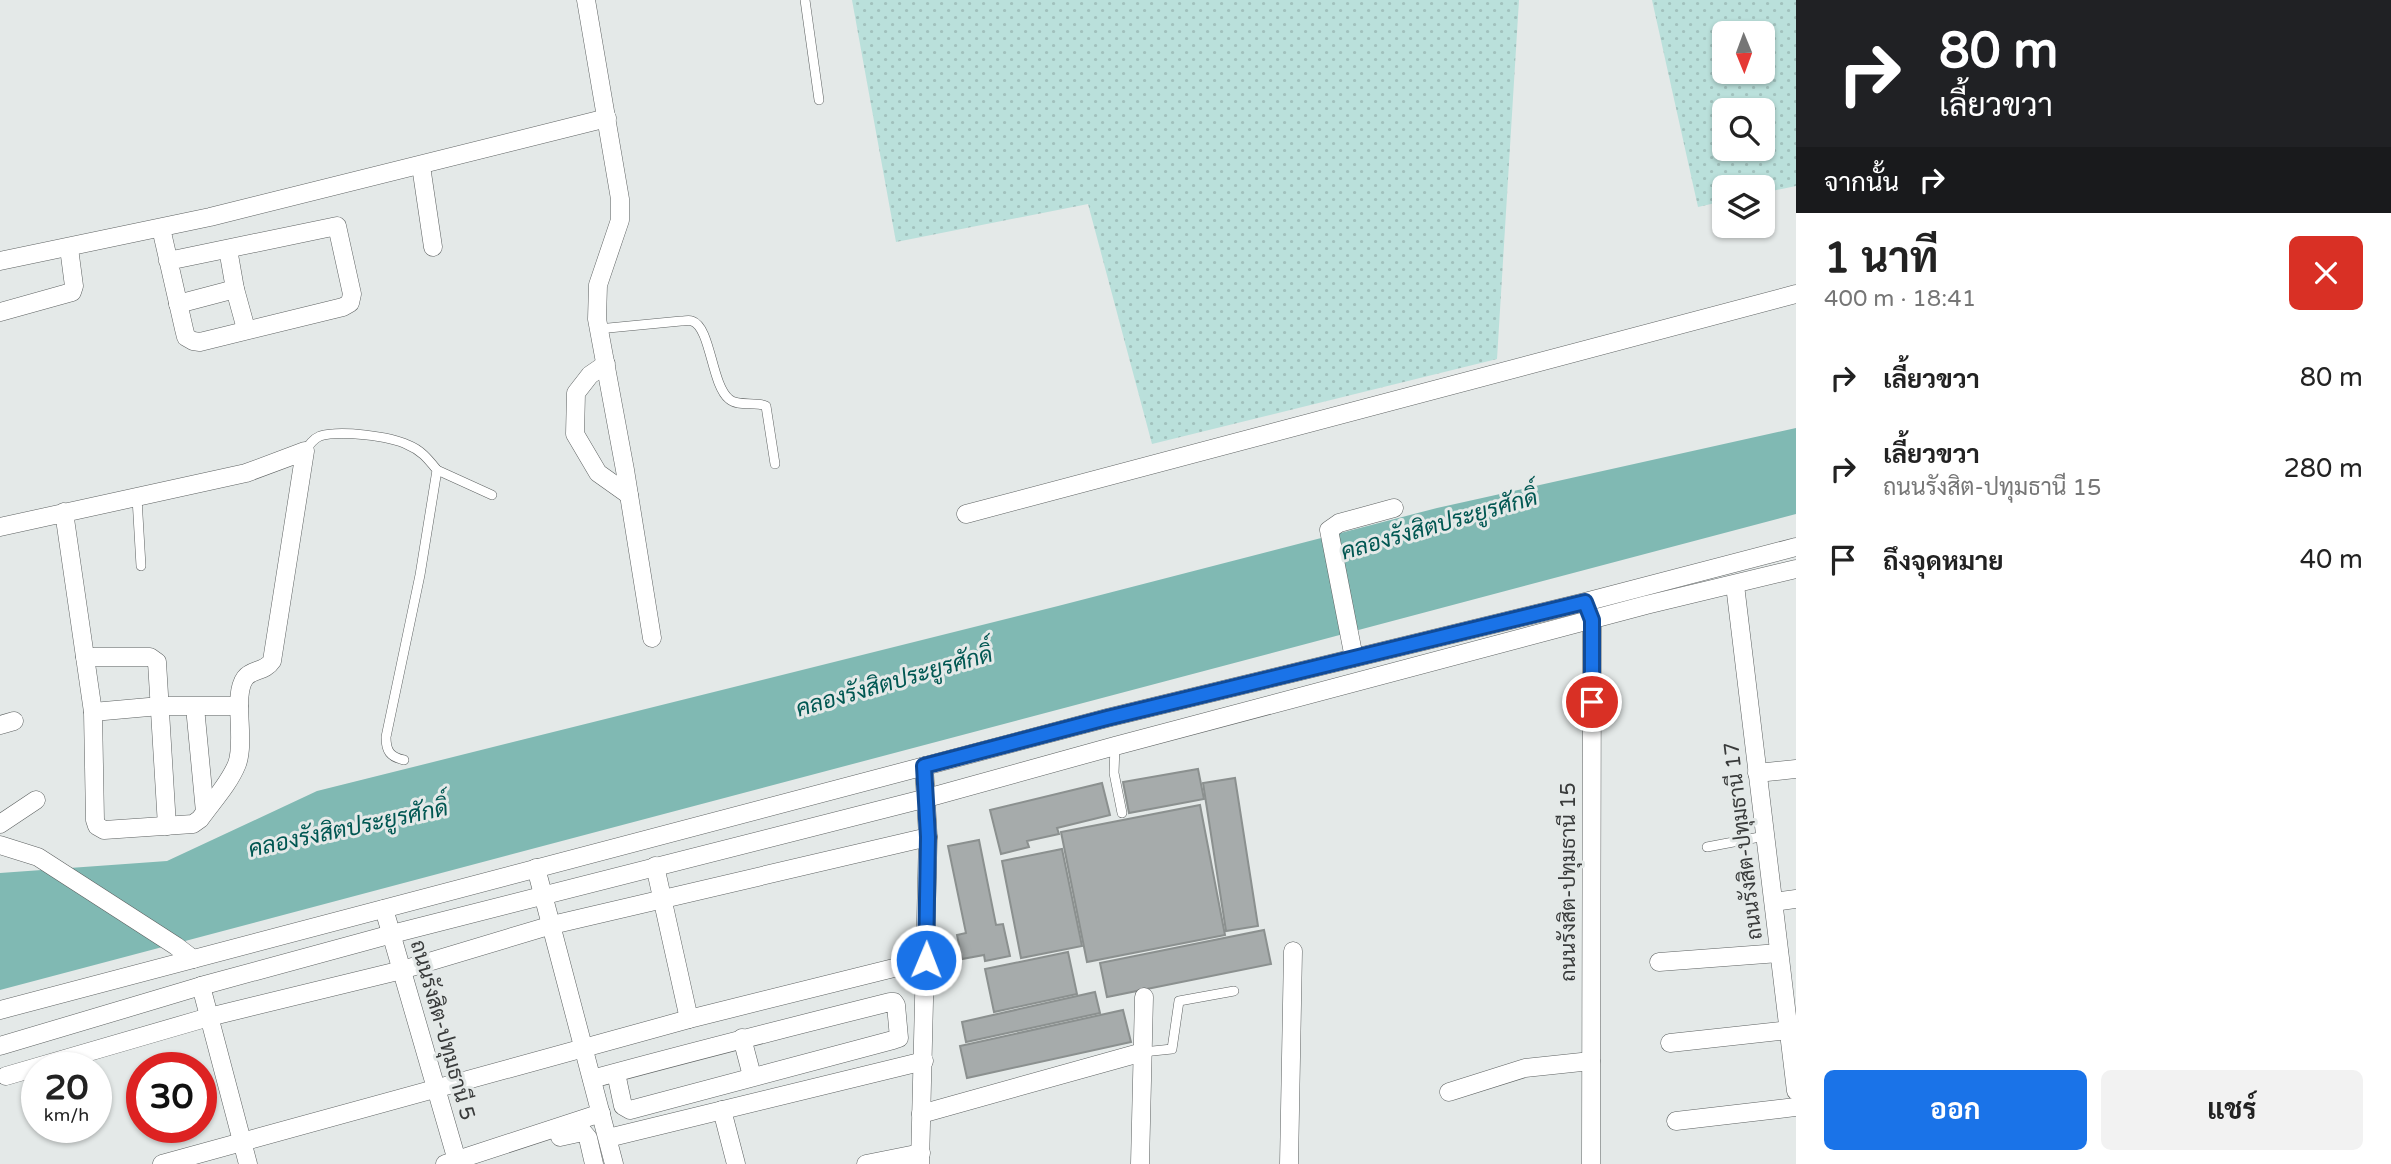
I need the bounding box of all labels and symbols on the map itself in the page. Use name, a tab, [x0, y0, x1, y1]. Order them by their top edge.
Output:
north arrow	[1712, 21, 1774, 84]
water label: คลองรังสิตประยูรศักดิ์	[1335, 474, 1545, 568]
water label: คลองรังสิตประยูรศักดิ์	[790, 631, 1000, 725]
pin	[1562, 672, 1622, 732]
street label: ถนนรังสิต-ปทุมธานี 17	[1718, 740, 1769, 942]
street label: ถนนรังสิต-ปทุมธานี 15	[1555, 782, 1582, 982]
water label: คลองรังสิตประยูรศักดิ์	[244, 785, 455, 866]
position arrow	[889, 923, 963, 997]
street label: ถนนรังสิต-ปทุมธานี 5	[404, 937, 481, 1123]
speed limit sign: 30	[126, 1052, 217, 1143]

